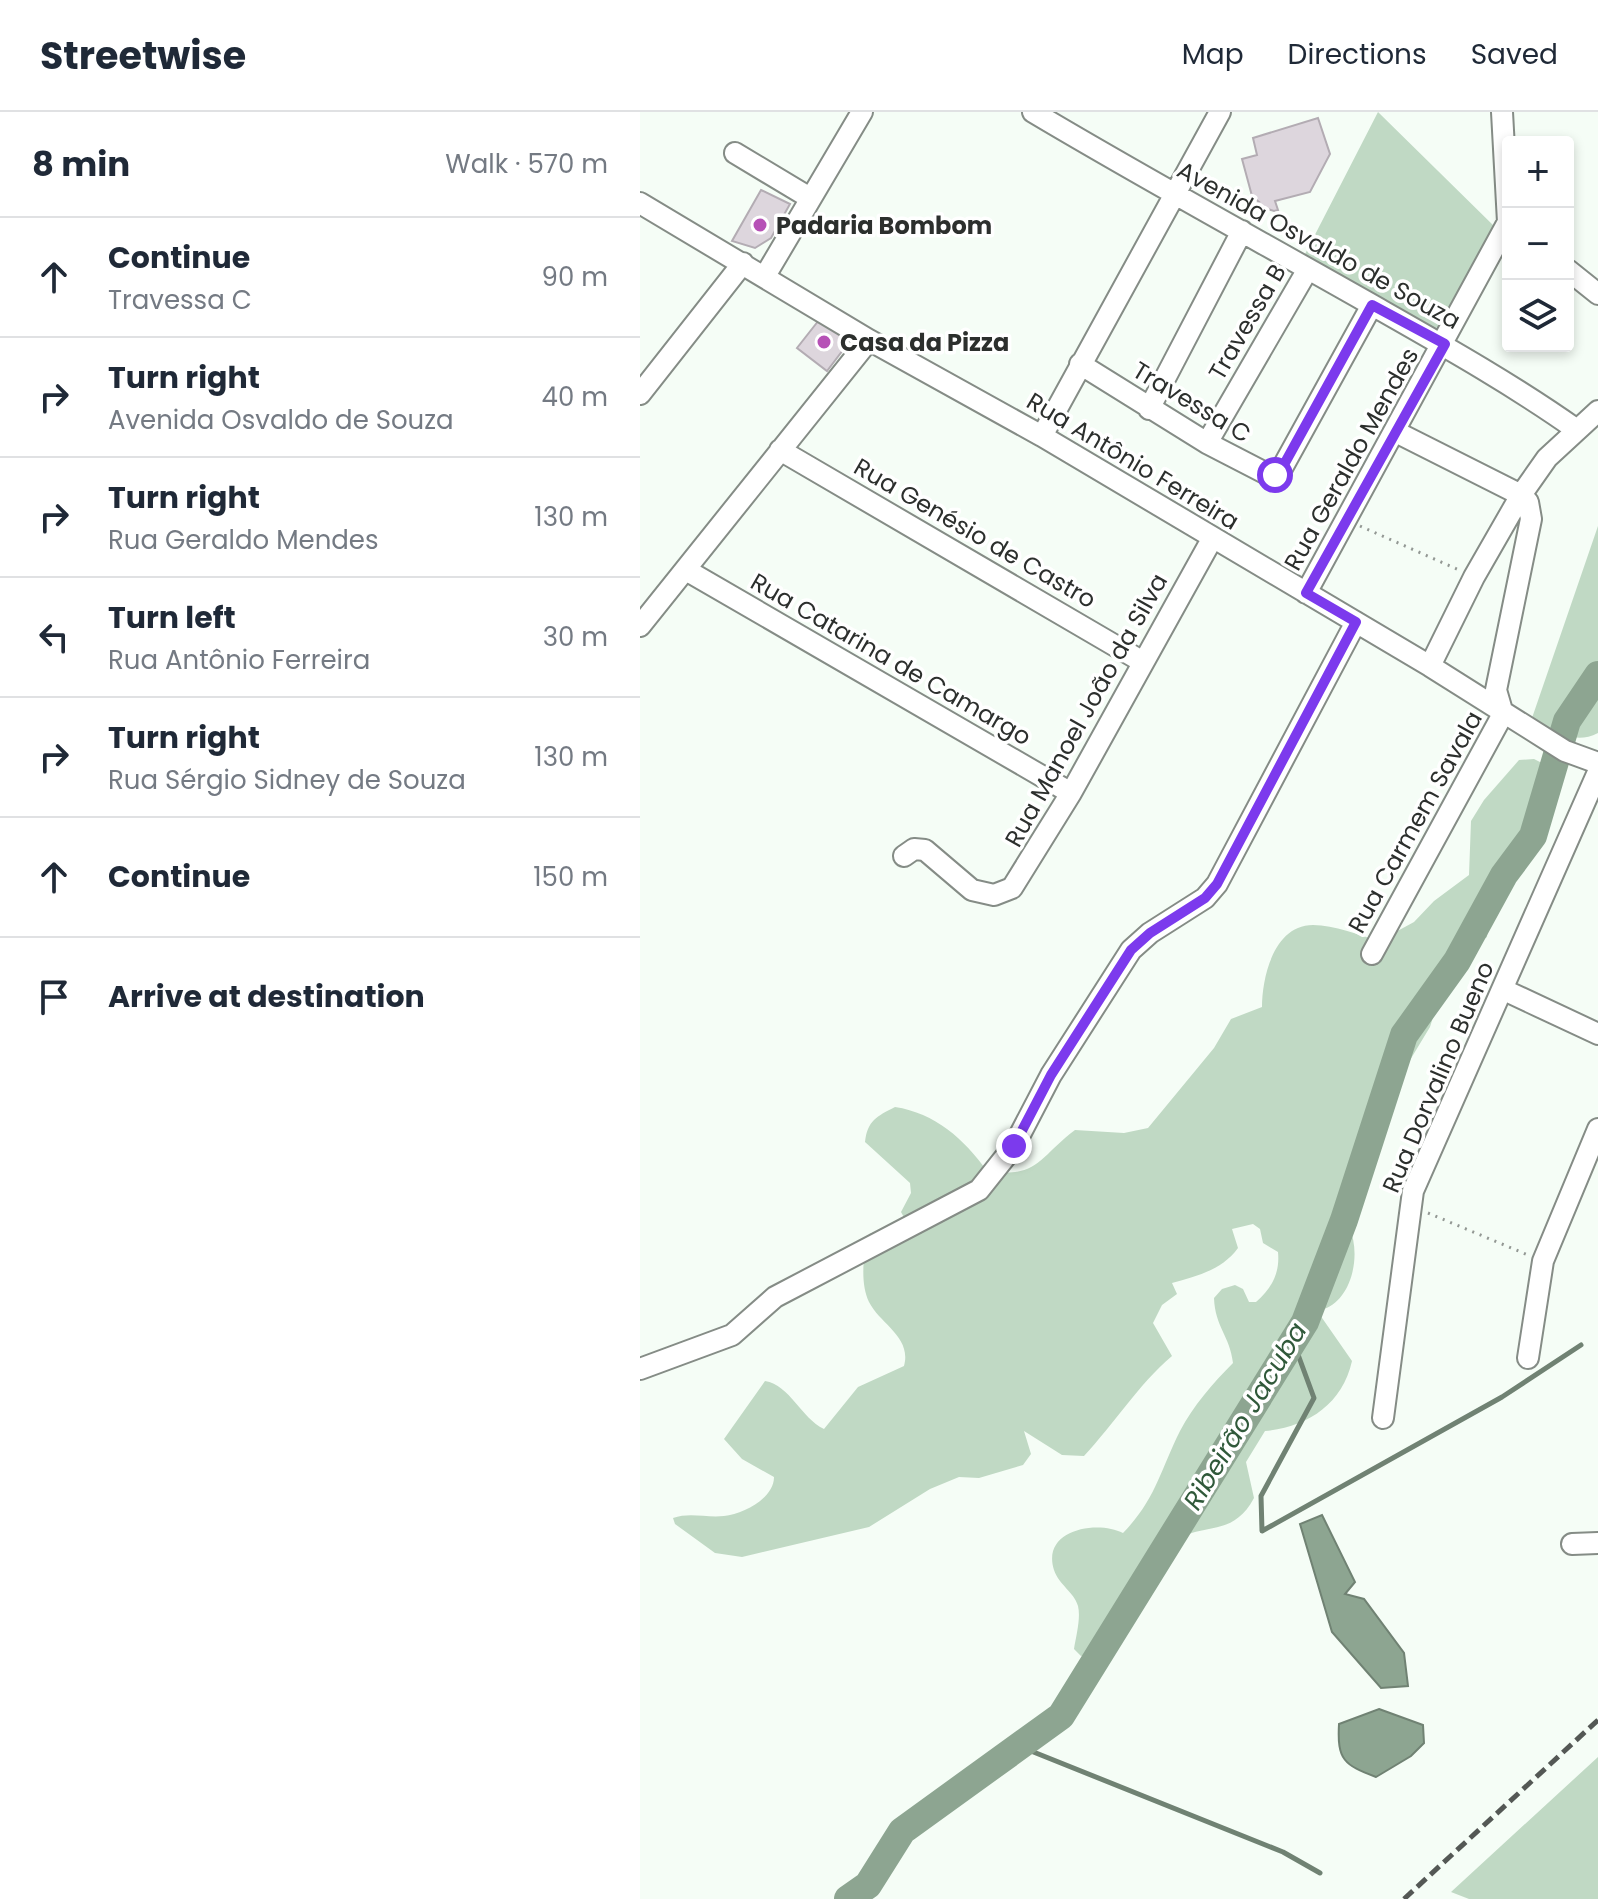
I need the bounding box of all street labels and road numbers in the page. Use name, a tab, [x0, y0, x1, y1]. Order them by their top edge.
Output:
street label: Avenida Osvaldo de Souza	[1171, 153, 1467, 337]
street label: Travessa B	[1200, 258, 1294, 386]
street label: Rua Geraldo Mendes	[1276, 342, 1426, 576]
street label: Travessa C	[1127, 354, 1257, 450]
street label: Rua Antônio Ferreira	[1021, 385, 1245, 537]
street label: Rua Genésio de Castro	[848, 450, 1102, 616]
street label: Rua Catarina de Camargo	[745, 565, 1037, 753]
street label: Rua Manoel João da Silva	[997, 567, 1175, 853]
street label: Rua Carmem Savala	[1340, 705, 1490, 939]
street label: Rua Dorvalino Bueno	[1374, 956, 1502, 1198]

